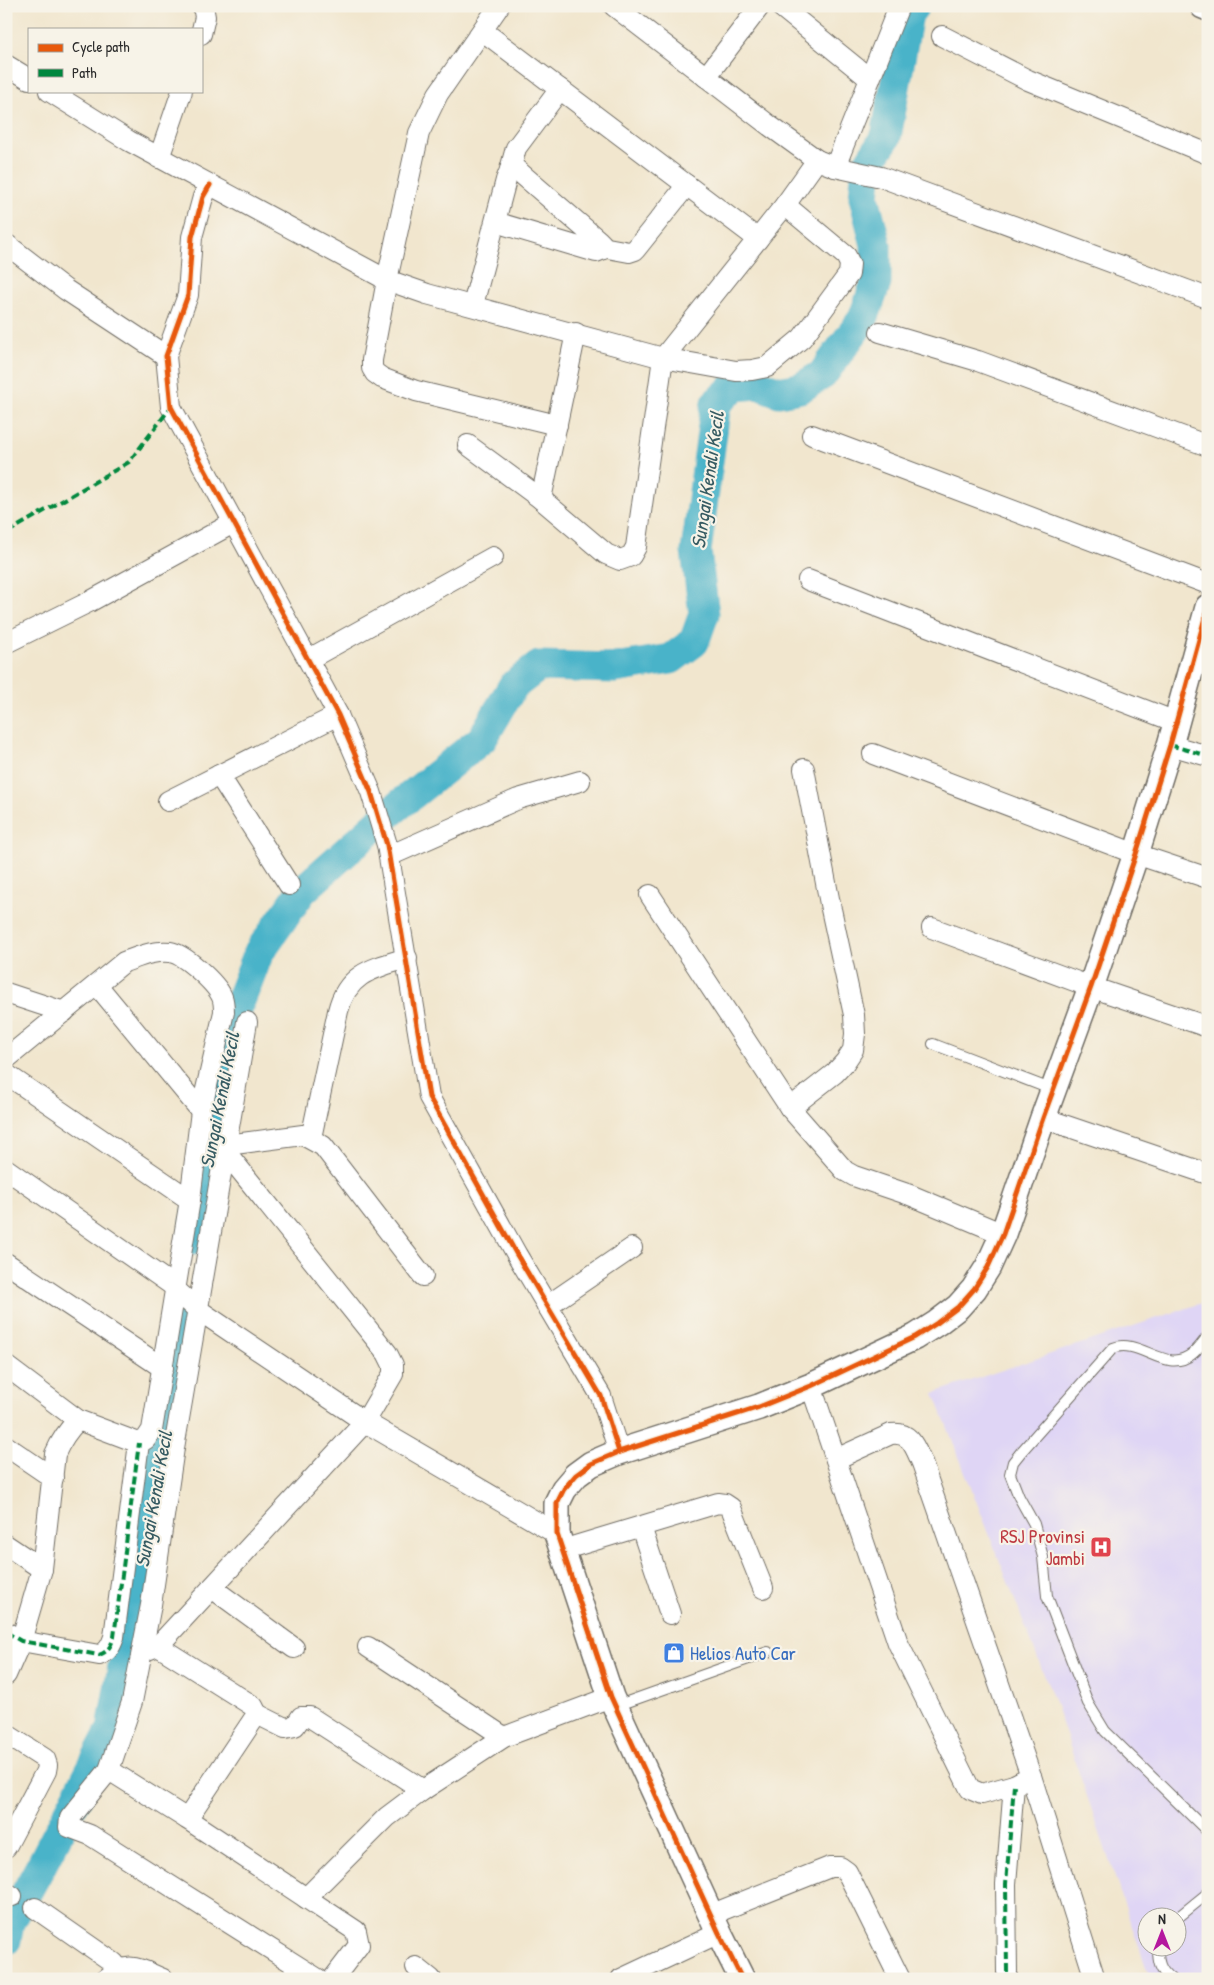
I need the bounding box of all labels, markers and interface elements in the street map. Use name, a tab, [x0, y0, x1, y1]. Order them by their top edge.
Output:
legend	[28, 28, 202, 92]
text: Cycle path	[72, 36, 130, 57]
text: Path	[72, 62, 97, 83]
water label: Sungai Kenali Kecil	[684, 408, 731, 550]
water label: Sungai Kenali Kecil	[193, 1028, 247, 1170]
water label: Sungai Kenali Kecil	[128, 1427, 180, 1569]
place label: RSJ Provinsi Jambi	[1000, 1523, 1085, 1571]
hospital icon: RSJ Provinsi Jambi	[1089, 1535, 1113, 1559]
place label: Helios Auto Car	[690, 1640, 796, 1666]
shop icon: Helios Auto Car	[662, 1641, 686, 1665]
north arrow	[1136, 1908, 1186, 1958]
text: N	[1158, 1909, 1166, 1928]

